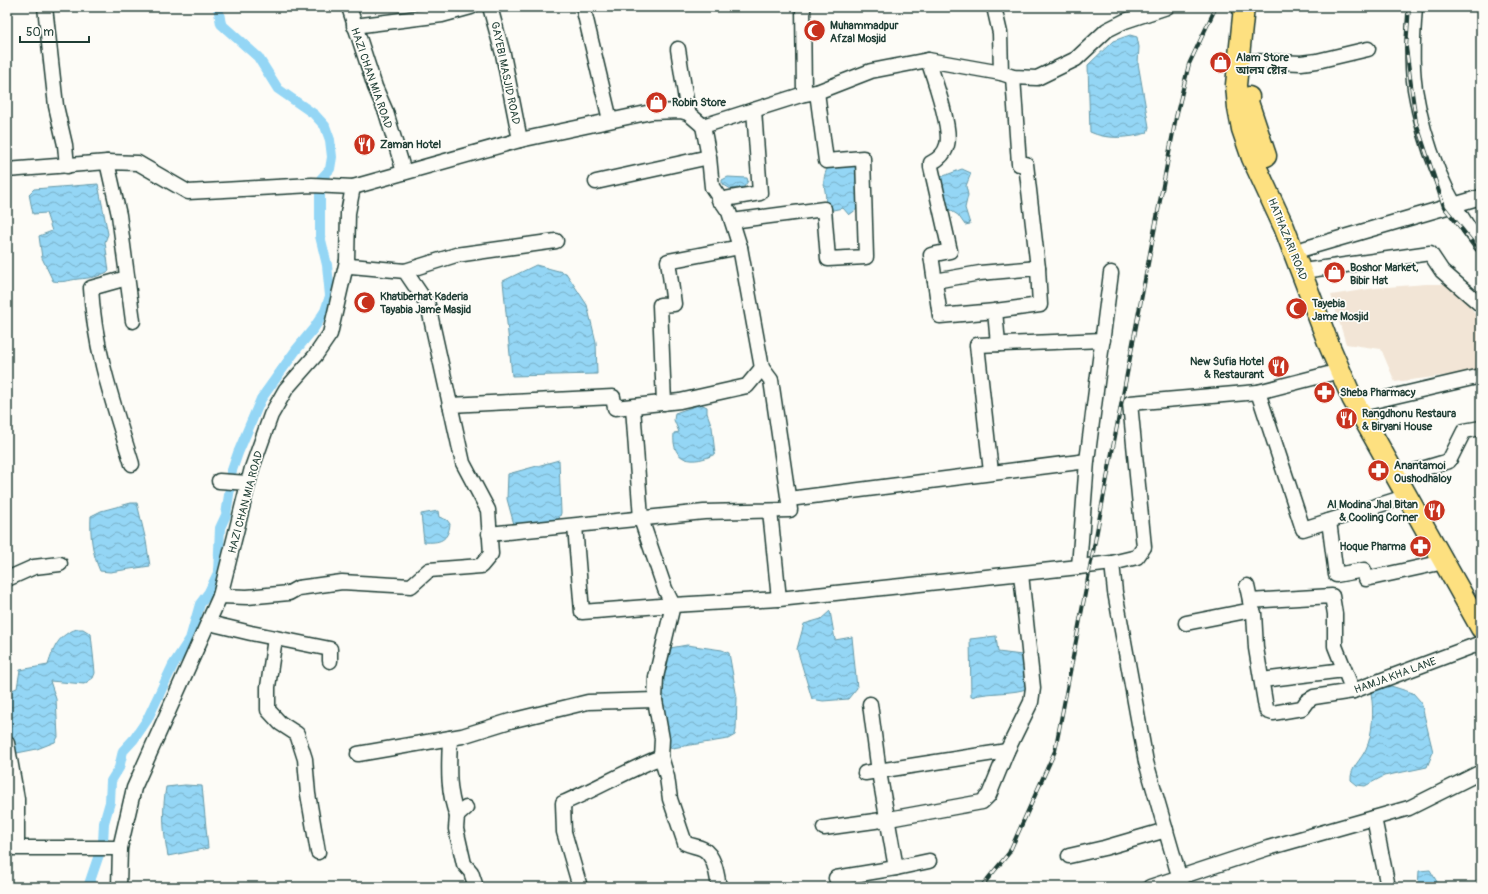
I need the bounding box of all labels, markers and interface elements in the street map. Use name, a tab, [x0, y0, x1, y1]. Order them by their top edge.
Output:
scale bar	[20, 18, 89, 44]
mosque icon: Muhammadpur Afzal Mosjid	[801, 18, 827, 44]
place label: Muhammadpur Afzal Mosjid	[830, 19, 899, 45]
street label: GAYEBI MASJID ROAD	[488, 21, 523, 126]
text: 50 m	[26, 25, 54, 40]
street label: HAZI CHAN MIA ROAD	[348, 26, 395, 130]
shop icon: Alam Store আলম ষ্টোর	[1208, 50, 1234, 76]
place label: Alam Store আলম ষ্টোর	[1235, 51, 1289, 77]
shop icon: Robin Store	[644, 89, 670, 115]
place label: Robin Store	[672, 96, 727, 109]
restaurant icon: Zaman Hotel	[351, 131, 377, 157]
place label: Zaman Hotel	[380, 138, 442, 151]
street label: HATHAZARI ROAD	[1265, 196, 1310, 282]
shop icon: Boshor Market, Bibir Hat	[1322, 260, 1348, 286]
place label: Boshor Market, Bibir Hat	[1350, 261, 1419, 287]
mosque icon: Khatiberhat Kaderia Tayabia Jame Masjid	[352, 289, 378, 315]
place label: Khatiberhat Kaderia Tayabia Jame Masjid	[379, 290, 471, 316]
mosque icon: Tayebia Jame Mosjid	[1283, 296, 1309, 322]
place label: Tayebia Jame Mosjid	[1311, 297, 1369, 323]
restaurant icon: New Sufia Hotel & Restaurant	[1266, 354, 1292, 380]
place label: New Sufia Hotel & Restaurant	[1190, 355, 1265, 381]
pharmacy icon: Sheba Pharmacy	[1312, 379, 1338, 405]
place label: Sheba Pharmacy	[1340, 386, 1416, 399]
restaurant icon: Rangdhonu Restaura & Biryani House	[1334, 406, 1360, 432]
place label: Rangdhonu Restaura & Biryani House	[1362, 407, 1456, 433]
street label: HAZI CHAN MIA ROAD	[226, 449, 265, 555]
pharmacy icon: Anantamoi Oushodhaloy	[1365, 458, 1391, 484]
place label: Anantamoi Oushodhaloy	[1394, 459, 1452, 485]
restaurant icon: Al Modina Jhal Bitan & Cooling Corner	[1421, 497, 1447, 523]
place label: Al Modina Jhal Bitan & Cooling Corner	[1327, 498, 1419, 524]
pharmacy icon: Hoque Pharma	[1408, 533, 1434, 559]
place label: Hoque Pharma	[1339, 540, 1406, 553]
street label: HAMJA KHA LANE	[1352, 654, 1438, 696]

